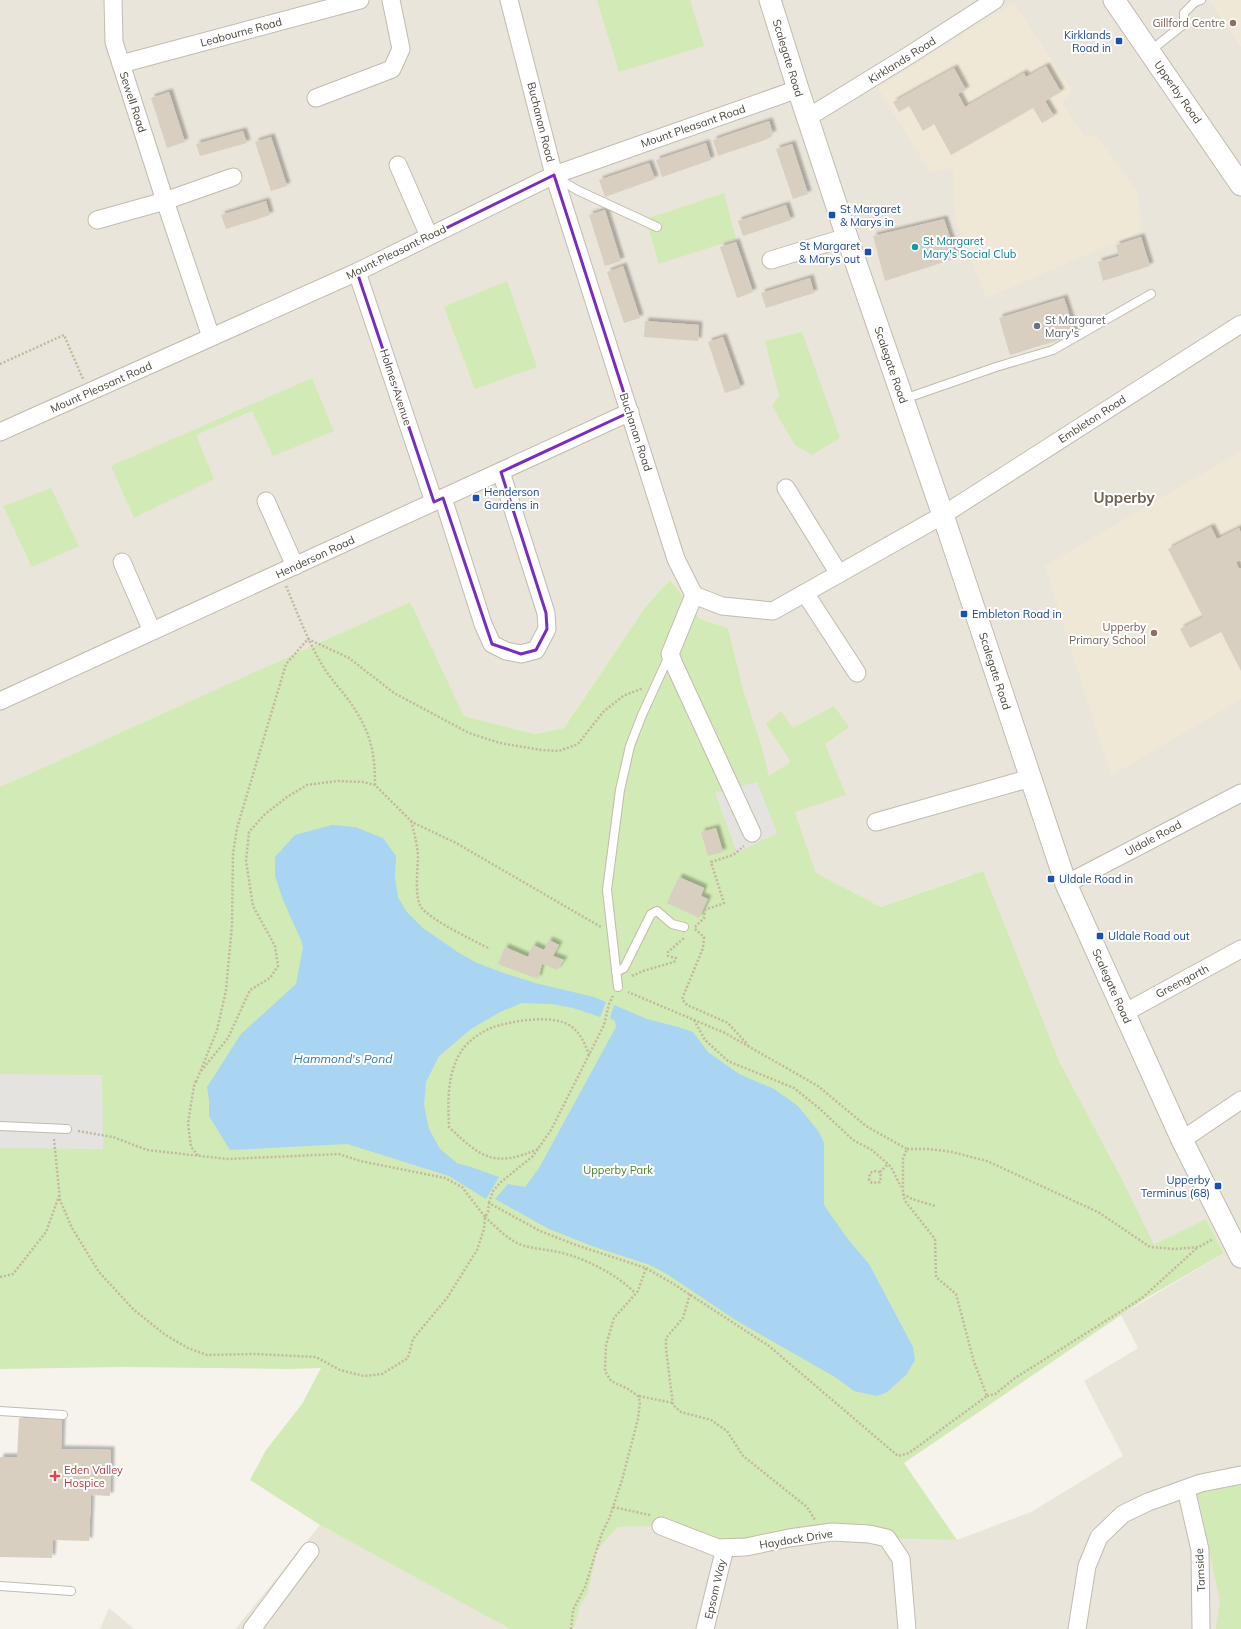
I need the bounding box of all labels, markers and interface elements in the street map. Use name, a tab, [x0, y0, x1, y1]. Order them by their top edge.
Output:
street label: Leabourne Road	[199, 14, 283, 50]
place label: Gillford Centre	[1153, 16, 1225, 30]
street label: Scalegate Road	[770, 18, 806, 98]
marker: Gillford Centre	[1228, 18, 1238, 28]
place label: Kirklands Road in	[1064, 28, 1111, 55]
street label: Kirklands Road	[866, 34, 938, 86]
marker: Kirklands Road in	[1114, 36, 1124, 46]
street label: Upperby Road	[1151, 58, 1205, 126]
street label: Sewell Road	[117, 70, 149, 134]
street label: Buchanan Road	[524, 81, 558, 163]
street label: Mount Pleasant Road	[639, 102, 747, 150]
place label: St Margaret & Marys in	[840, 202, 901, 229]
marker: St Margaret & Marys in	[827, 210, 837, 220]
street label: Mount Pleasant Road	[344, 222, 448, 282]
place label: St Margaret Mary's Social Club	[923, 234, 1017, 261]
place label: St Margaret & Marys out	[799, 239, 860, 266]
marker: St Margaret Mary's Social Club	[910, 242, 920, 252]
marker: St Margaret & Marys out	[863, 247, 873, 257]
place label: St Margaret Mary's	[1045, 313, 1106, 340]
marker: St Margaret Mary's	[1032, 321, 1042, 331]
street label: Scalegate Road	[871, 325, 911, 405]
street label: Holmes Avenue	[377, 347, 415, 427]
street label: Mount Pleasant Road	[48, 358, 154, 416]
street label: Buchanan Road	[617, 391, 655, 473]
street label: Embleton Road	[1056, 392, 1128, 446]
place label: Henderson Gardens in	[484, 485, 540, 512]
district label: Upperby	[1093, 488, 1155, 507]
marker: Henderson Gardens in	[471, 493, 481, 503]
street label: Henderson Road	[273, 533, 357, 581]
place label: Embleton Road in	[972, 607, 1062, 621]
marker: Embleton Road in	[959, 609, 969, 619]
place label: Upperby Primary School	[1069, 620, 1146, 647]
marker: Upperby Primary School	[1149, 628, 1159, 638]
street label: Scalegate Road	[976, 631, 1014, 711]
street label: Uldale Road	[1122, 817, 1184, 859]
place label: Uldale Road in	[1059, 872, 1133, 886]
marker: Uldale Road in	[1046, 874, 1056, 884]
place label: Uldale Road out	[1108, 929, 1190, 943]
marker: Uldale Road out	[1095, 931, 1105, 941]
street label: Scalegate Road	[1089, 946, 1135, 1026]
street label: Greengarth	[1153, 961, 1211, 1001]
water label: Hammond's Pond	[294, 1051, 393, 1066]
park label: Upperby Park	[583, 1163, 653, 1177]
place label: Upperby Terminus (68)	[1141, 1173, 1210, 1200]
marker: Upperby Terminus (68)	[1213, 1181, 1223, 1191]
place label: Eden Valley Hospice	[64, 1463, 123, 1490]
marker: Eden Valley Hospice	[49, 1470, 61, 1482]
street label: Haydock Drive	[758, 1526, 834, 1552]
street label: Tarnside	[1192, 1548, 1208, 1592]
street label: Epsom Way	[701, 1557, 729, 1620]

